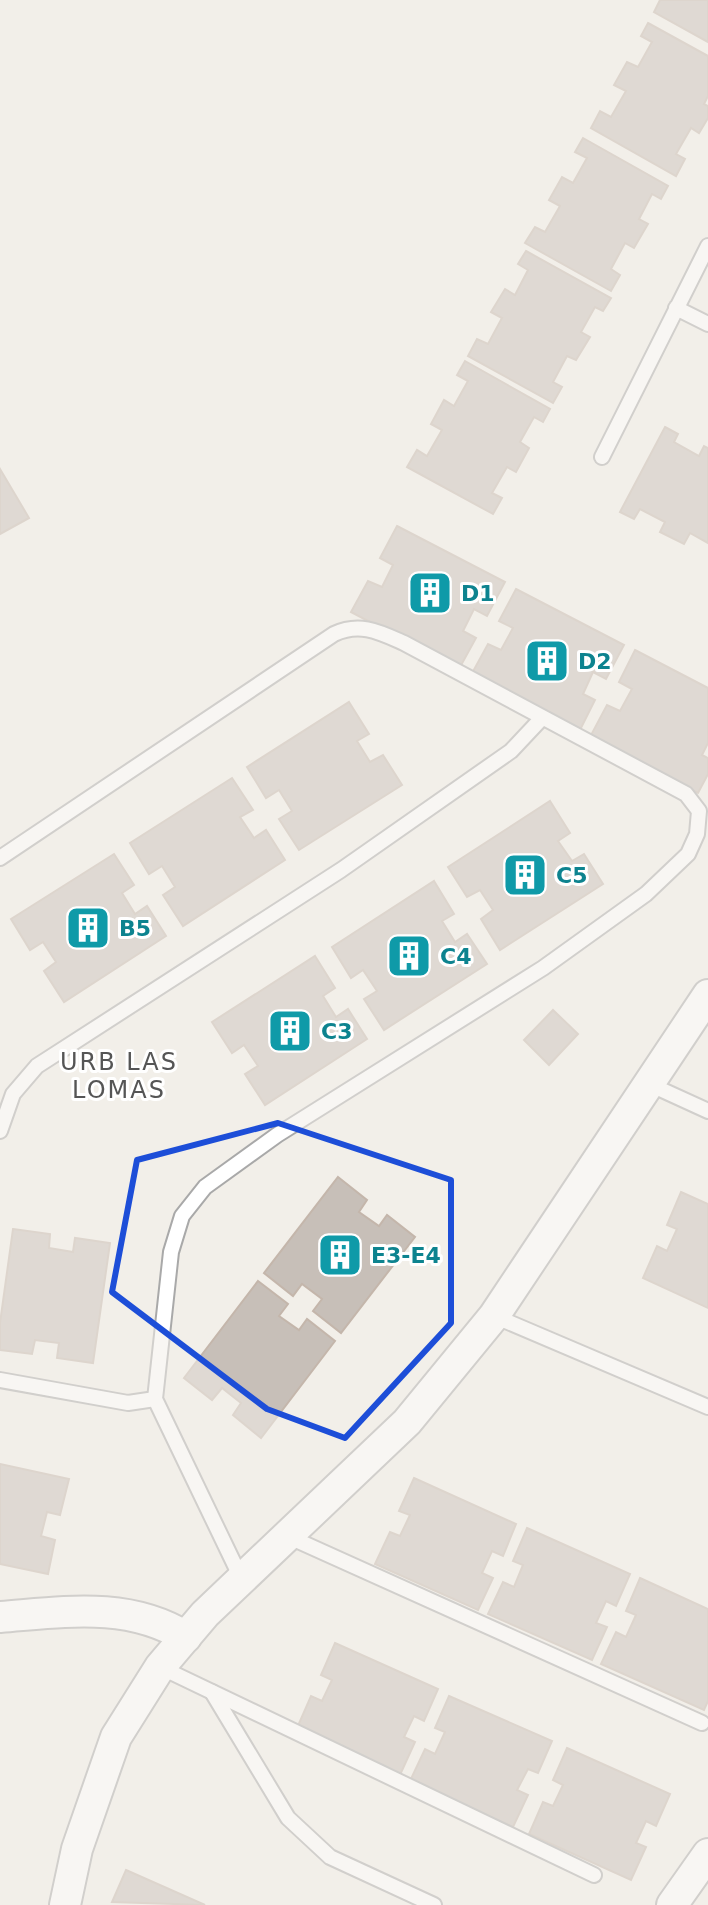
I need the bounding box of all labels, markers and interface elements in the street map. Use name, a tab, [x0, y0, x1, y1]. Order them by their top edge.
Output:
building icon: D1	[406, 569, 454, 617]
place label: D1	[461, 581, 495, 606]
building icon: D2	[523, 637, 571, 685]
place label: D2	[578, 649, 612, 674]
building icon: C5	[501, 851, 549, 899]
place label: C5	[556, 863, 587, 888]
building icon: B5	[64, 904, 112, 952]
place label: B5	[119, 916, 151, 941]
building icon: C4	[385, 932, 433, 980]
place label: C4	[440, 944, 471, 969]
building icon: C3	[266, 1007, 314, 1055]
place label: C3	[321, 1019, 352, 1044]
district label: URB LAS LOMAS	[60, 1048, 178, 1104]
building icon: E3-E4	[316, 1231, 364, 1279]
place label: E3-E4	[371, 1243, 441, 1268]

